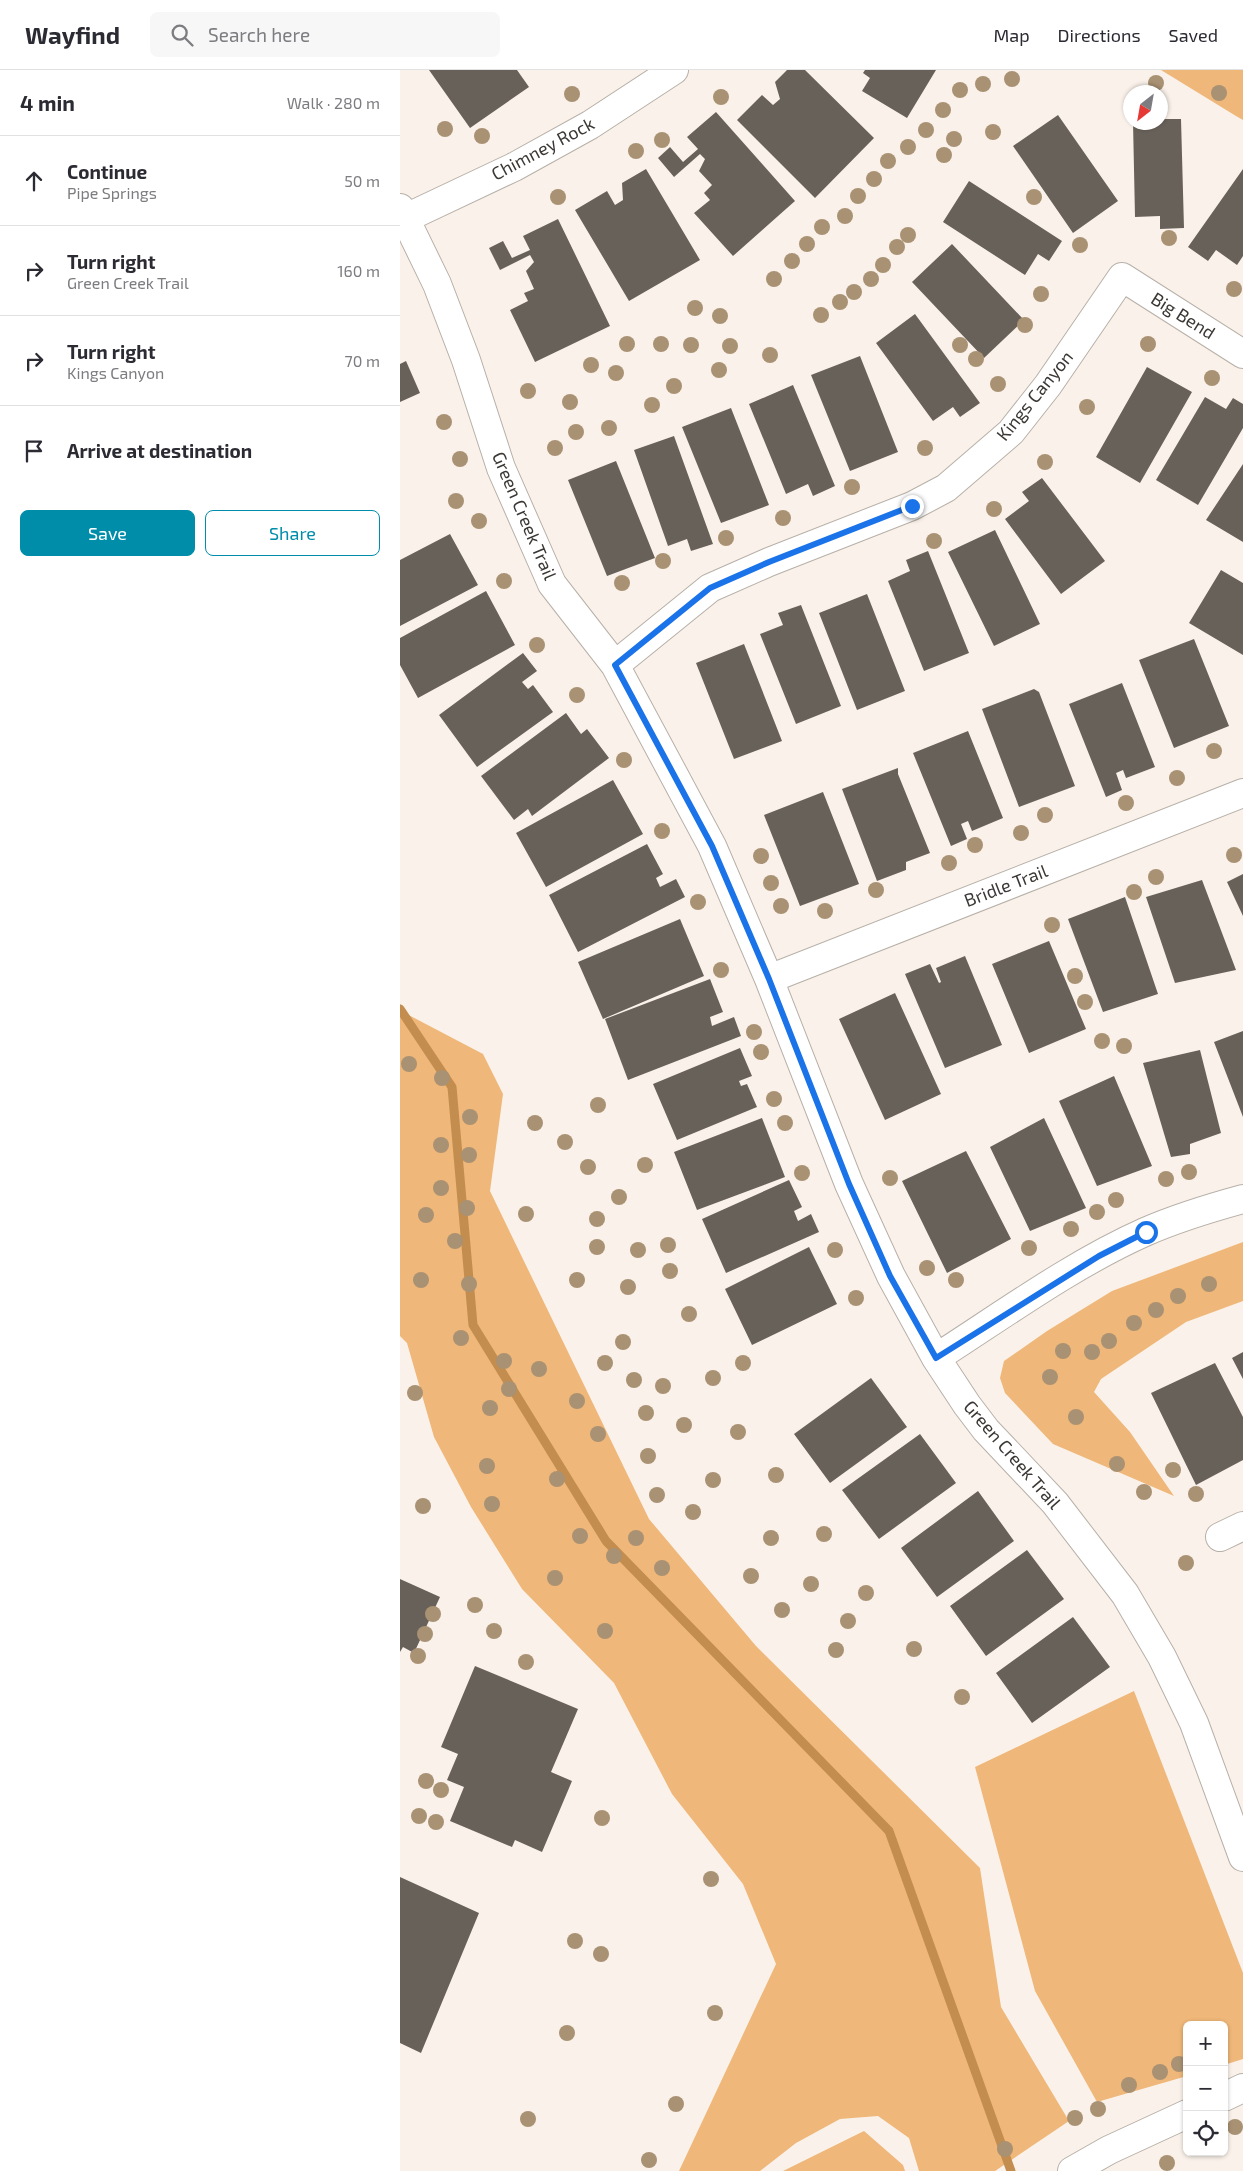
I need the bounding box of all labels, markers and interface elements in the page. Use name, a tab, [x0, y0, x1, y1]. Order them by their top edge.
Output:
search box	[150, 12, 500, 57]
text: Wayfind	[25, 20, 120, 49]
icon: search	[168, 21, 196, 49]
text: Search here	[208, 23, 310, 46]
text: Map	[993, 24, 1030, 46]
text: Directions	[1058, 24, 1141, 46]
text: Saved	[1169, 24, 1218, 46]
north arrow	[1123, 85, 1168, 130]
text: 4 min	[20, 90, 75, 115]
text: Walk · 280 m	[287, 93, 380, 112]
street label: Chimney Rock	[487, 112, 598, 184]
text: Continue	[67, 160, 147, 183]
icon: ahead	[20, 167, 48, 195]
text: 50 m	[344, 171, 380, 190]
text: Pipe Springs	[67, 183, 157, 202]
text: Turn right	[67, 250, 155, 273]
icon: right	[20, 257, 48, 285]
text: 160 m	[337, 261, 380, 280]
text: Green Creek Trail	[67, 273, 189, 292]
street label: Big Bend	[1147, 287, 1220, 343]
text: Turn right	[67, 340, 155, 363]
street label: Kings Canyon	[991, 346, 1077, 445]
icon: right	[20, 347, 48, 375]
text: 70 m	[345, 351, 380, 370]
text: Kings Canyon	[67, 363, 164, 382]
icon: arrive	[20, 437, 48, 465]
text: Arrive at destination	[67, 439, 252, 462]
street label: Green Creek Trail	[488, 448, 562, 584]
route end	[901, 495, 924, 518]
button: Save	[20, 510, 195, 556]
button: Share	[205, 510, 380, 556]
street label: Bridle Trail	[961, 859, 1051, 911]
route start	[1135, 1221, 1158, 1244]
street label: Green Creek Trail	[960, 1395, 1066, 1514]
map controls	[1183, 2021, 1228, 2156]
button: +	[1183, 2021, 1228, 2066]
button: −	[1183, 2066, 1228, 2111]
button: locate	[1183, 2111, 1228, 2156]

